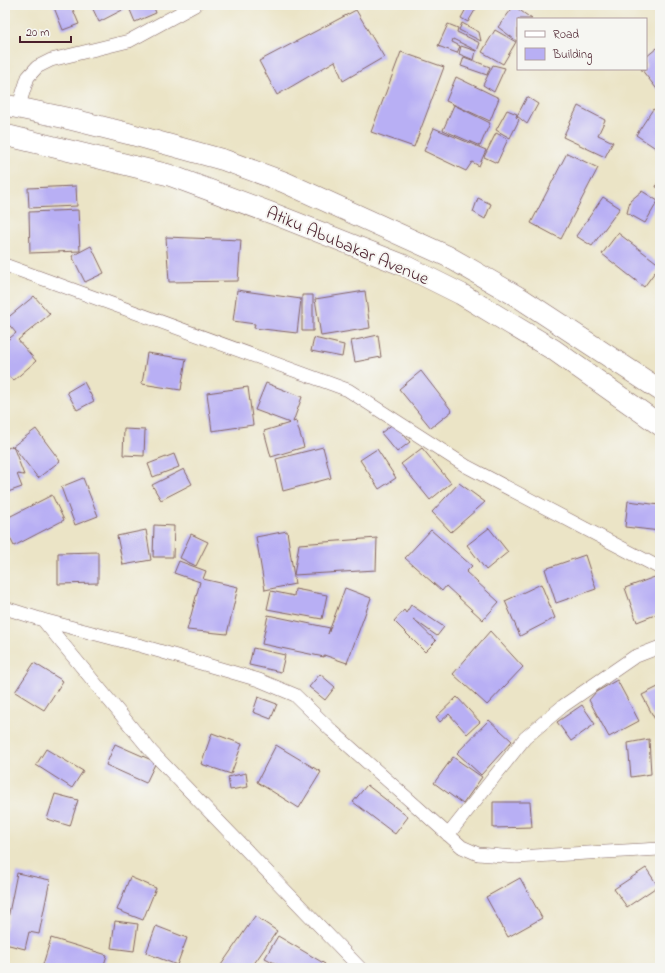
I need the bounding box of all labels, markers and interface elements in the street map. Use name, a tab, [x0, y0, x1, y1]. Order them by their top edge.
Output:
scale bar	[20, 18, 71, 44]
legend	[517, 18, 647, 70]
text: 20 m	[26, 24, 49, 42]
text: Road	[553, 26, 579, 44]
text: Building	[552, 46, 592, 65]
street label: Atiku Abubakar Avenue	[262, 201, 433, 293]

